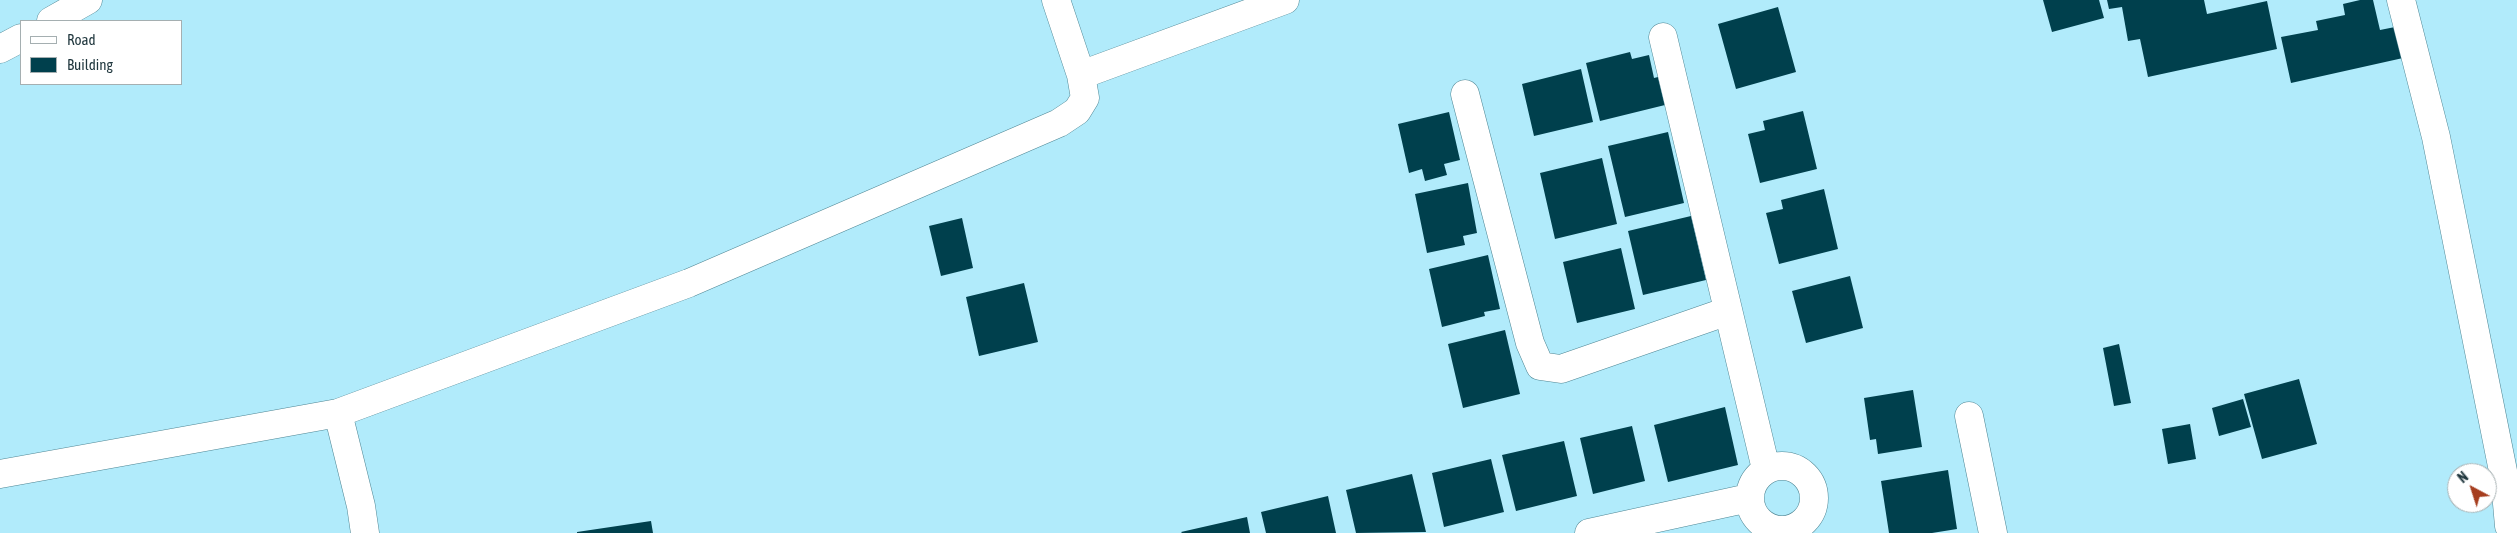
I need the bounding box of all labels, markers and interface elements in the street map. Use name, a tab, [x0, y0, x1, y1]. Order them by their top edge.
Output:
legend	[20, 20, 182, 85]
text: Road	[67, 31, 96, 48]
text: Building	[67, 56, 113, 73]
north arrow	[2447, 463, 2497, 513]
text: N	[2455, 468, 2471, 486]

